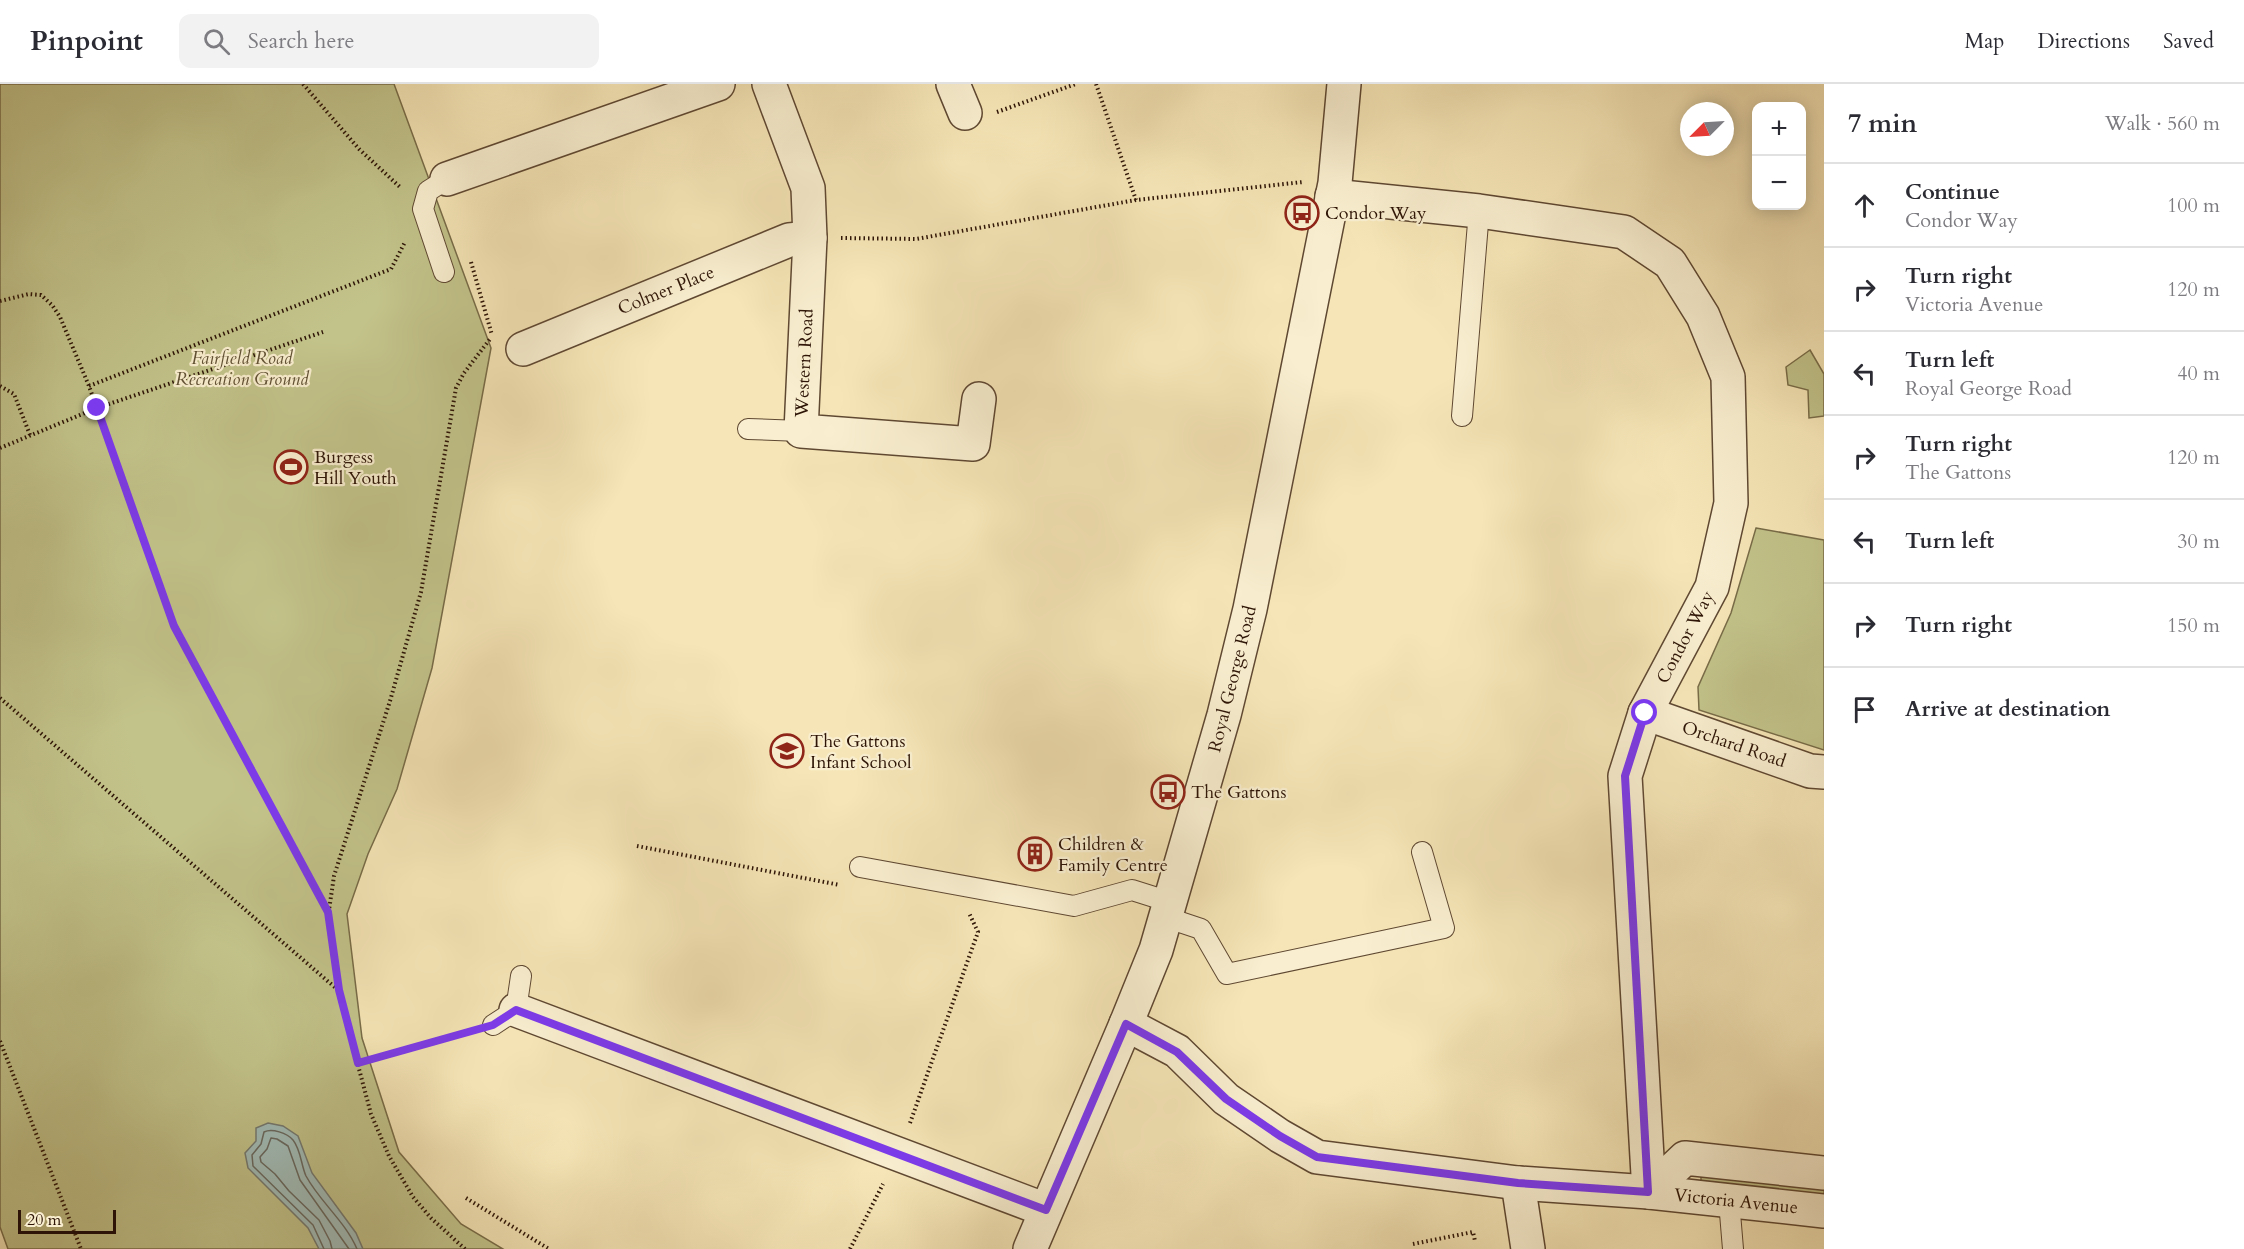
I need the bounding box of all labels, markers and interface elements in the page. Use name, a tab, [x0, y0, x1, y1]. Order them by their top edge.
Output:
search box	[179, 14, 599, 68]
text: Pinpoint	[30, 22, 143, 60]
icon: search	[200, 25, 233, 58]
text: Search here	[248, 26, 354, 56]
text: Map	[1964, 27, 2004, 56]
text: Directions	[2037, 27, 2130, 56]
text: Saved	[2163, 27, 2214, 56]
north arrow	[1680, 102, 1734, 156]
map controls	[1752, 102, 1806, 210]
button: +	[1752, 102, 1806, 156]
text: 7 min	[1848, 106, 1917, 141]
text: Walk · 560 m	[2105, 110, 2220, 137]
button: −	[1752, 156, 1806, 210]
text: Continue	[1905, 177, 2000, 207]
icon: ahead	[1848, 189, 1881, 222]
text: 100 m	[2167, 192, 2220, 219]
bus stop icon: Condor Way	[1284, 195, 1320, 231]
place label: Condor Way	[1325, 201, 1427, 226]
text: Condor Way	[1905, 207, 2018, 234]
street label: Colmer Place	[614, 260, 718, 321]
text: Turn right	[1905, 261, 2012, 291]
icon: right	[1848, 273, 1881, 306]
text: 120 m	[2167, 276, 2220, 303]
text: Victoria Avenue	[1905, 291, 2043, 318]
street label: Western Road	[789, 307, 820, 419]
text: Turn left	[1905, 345, 1994, 375]
park label: Fairfield Road Recreation Ground	[175, 346, 310, 392]
icon: left	[1848, 357, 1881, 390]
text: 40 m	[2177, 360, 2220, 387]
text: Royal George Road	[1905, 375, 2072, 402]
route end	[83, 394, 109, 420]
text: Turn right	[1905, 429, 2012, 459]
icon: right	[1848, 441, 1881, 474]
text: 120 m	[2167, 444, 2220, 471]
place label: Burgess Hill Youth	[314, 445, 397, 491]
sports icon: Burgess Hill Youth	[273, 449, 309, 485]
text: The Gattons	[1905, 459, 2011, 486]
icon: left	[1848, 525, 1881, 558]
text: Turn left	[1905, 526, 1994, 556]
text: 30 m	[2177, 528, 2220, 555]
street label: Condor Way	[1651, 586, 1721, 688]
street label: Royal George Road	[1202, 603, 1263, 755]
icon: right	[1848, 609, 1881, 642]
text: Turn right	[1905, 610, 2012, 640]
text: 150 m	[2167, 612, 2220, 639]
icon: arrive	[1848, 693, 1881, 726]
text: Arrive at destination	[1905, 694, 2110, 724]
route start	[1631, 699, 1657, 725]
street label: Orchard Road	[1678, 715, 1790, 774]
place label: The Gattons Infant School	[810, 729, 912, 775]
school or university icon: The Gattons Infant School	[769, 733, 805, 769]
bus stop icon: The Gattons	[1150, 774, 1186, 810]
place label: The Gattons	[1191, 780, 1286, 805]
place label: Children & Family Centre	[1058, 832, 1168, 878]
building icon: Children & Family Centre	[1017, 836, 1053, 872]
street label: Victoria Avenue	[1673, 1183, 1799, 1220]
scale bar	[18, 1207, 116, 1234]
text: 20 m	[27, 1209, 61, 1231]

